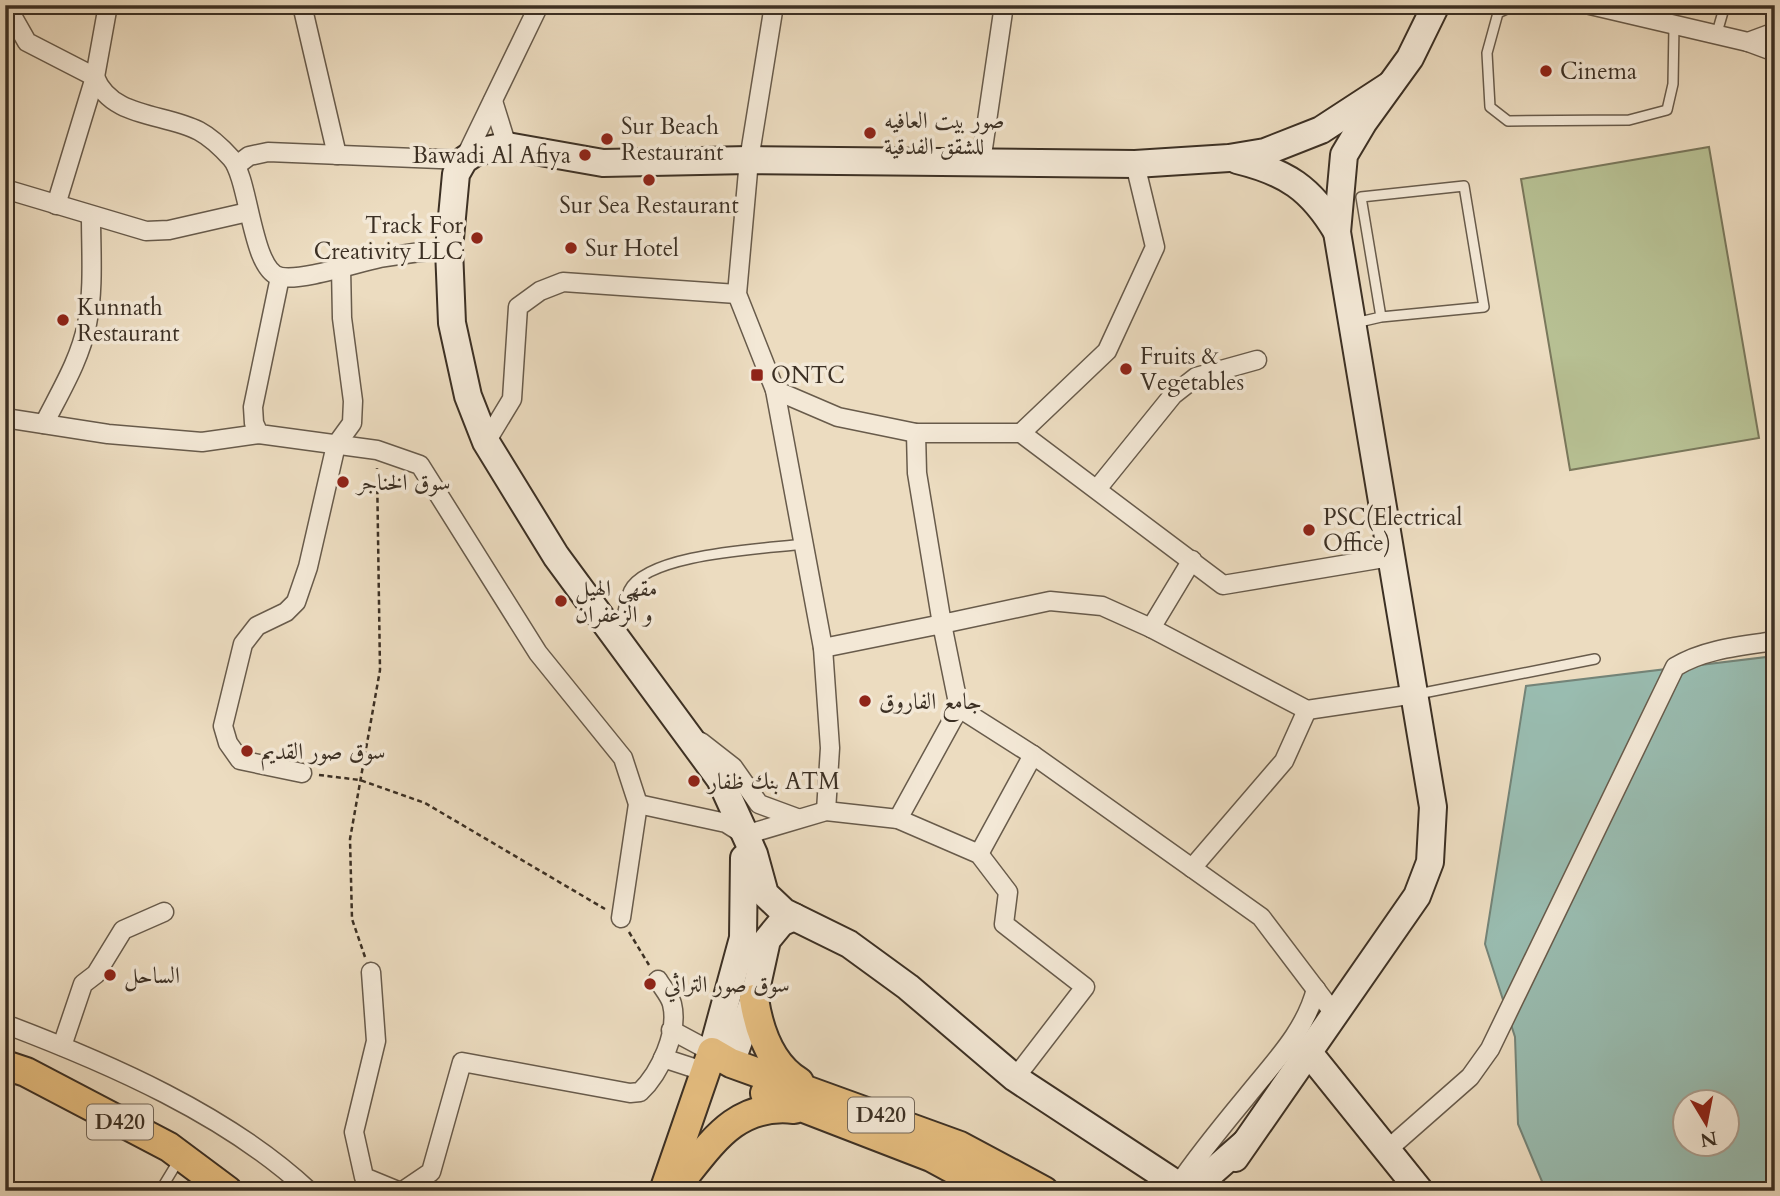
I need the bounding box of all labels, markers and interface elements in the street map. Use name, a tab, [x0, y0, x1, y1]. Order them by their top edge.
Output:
place label: Cinema	[1560, 56, 1637, 87]
marker: Cinema	[1538, 63, 1554, 79]
place label: صور بيت العافيه للشقق الفدقية	[884, 105, 1005, 162]
place label: Sur Beach Restaurant	[621, 111, 724, 168]
marker: صور بيت العافيه للشقق الفدقية	[862, 125, 878, 141]
marker: Sur Beach Restaurant	[599, 131, 615, 147]
place label: Bawadi Al Afiya	[412, 140, 571, 171]
marker: Bawadi Al Afiya	[577, 147, 593, 163]
marker: Sur Sea Restaurant	[641, 172, 657, 188]
place label: Sur Sea Restaurant	[559, 190, 739, 221]
place label: Track For Creativity LLC	[314, 210, 464, 267]
marker: Track For Creativity LLC	[469, 230, 485, 246]
place label: Sur Hotel	[585, 233, 679, 264]
marker: Sur Hotel	[563, 240, 579, 256]
place label: Kunnath Restaurant	[77, 292, 180, 349]
marker: Kunnath Restaurant	[55, 312, 71, 328]
place label: Fruits & Vegetables	[1140, 341, 1244, 398]
place label: ONTC	[771, 360, 845, 391]
marker: Fruits & Vegetables	[1118, 361, 1134, 377]
marker: ONTC	[749, 367, 765, 383]
place label: سوق الخناجر	[355, 467, 451, 498]
marker: سوق الخناجر	[335, 474, 351, 490]
place label: PSC(Electrical Office)	[1323, 502, 1463, 559]
marker: PSC(Electrical Office)	[1301, 522, 1317, 538]
place label: مقهى الهيل و الزعفران	[575, 573, 657, 630]
marker: مقهى الهيل و الزعفران	[553, 593, 569, 609]
place label: جامع الفاروق	[879, 686, 982, 722]
marker: جامع الفاروق	[857, 693, 873, 709]
place label: سوق صور القديم	[261, 736, 386, 771]
marker: سوق صور القديم	[239, 743, 255, 759]
place label: بنك ظفار ATM	[706, 766, 840, 797]
marker: بنك ظفار ATM	[686, 773, 702, 789]
place label: الساحل	[124, 960, 180, 992]
marker: الساحل	[102, 967, 118, 983]
place label: سوق صور التراثي	[664, 969, 790, 1003]
marker: سوق صور التراثي	[642, 976, 658, 992]
north arrow	[1672, 1088, 1742, 1158]
road number: D420	[848, 1098, 914, 1132]
road number: D420	[87, 1104, 153, 1140]
text: N	[1698, 1125, 1719, 1153]

